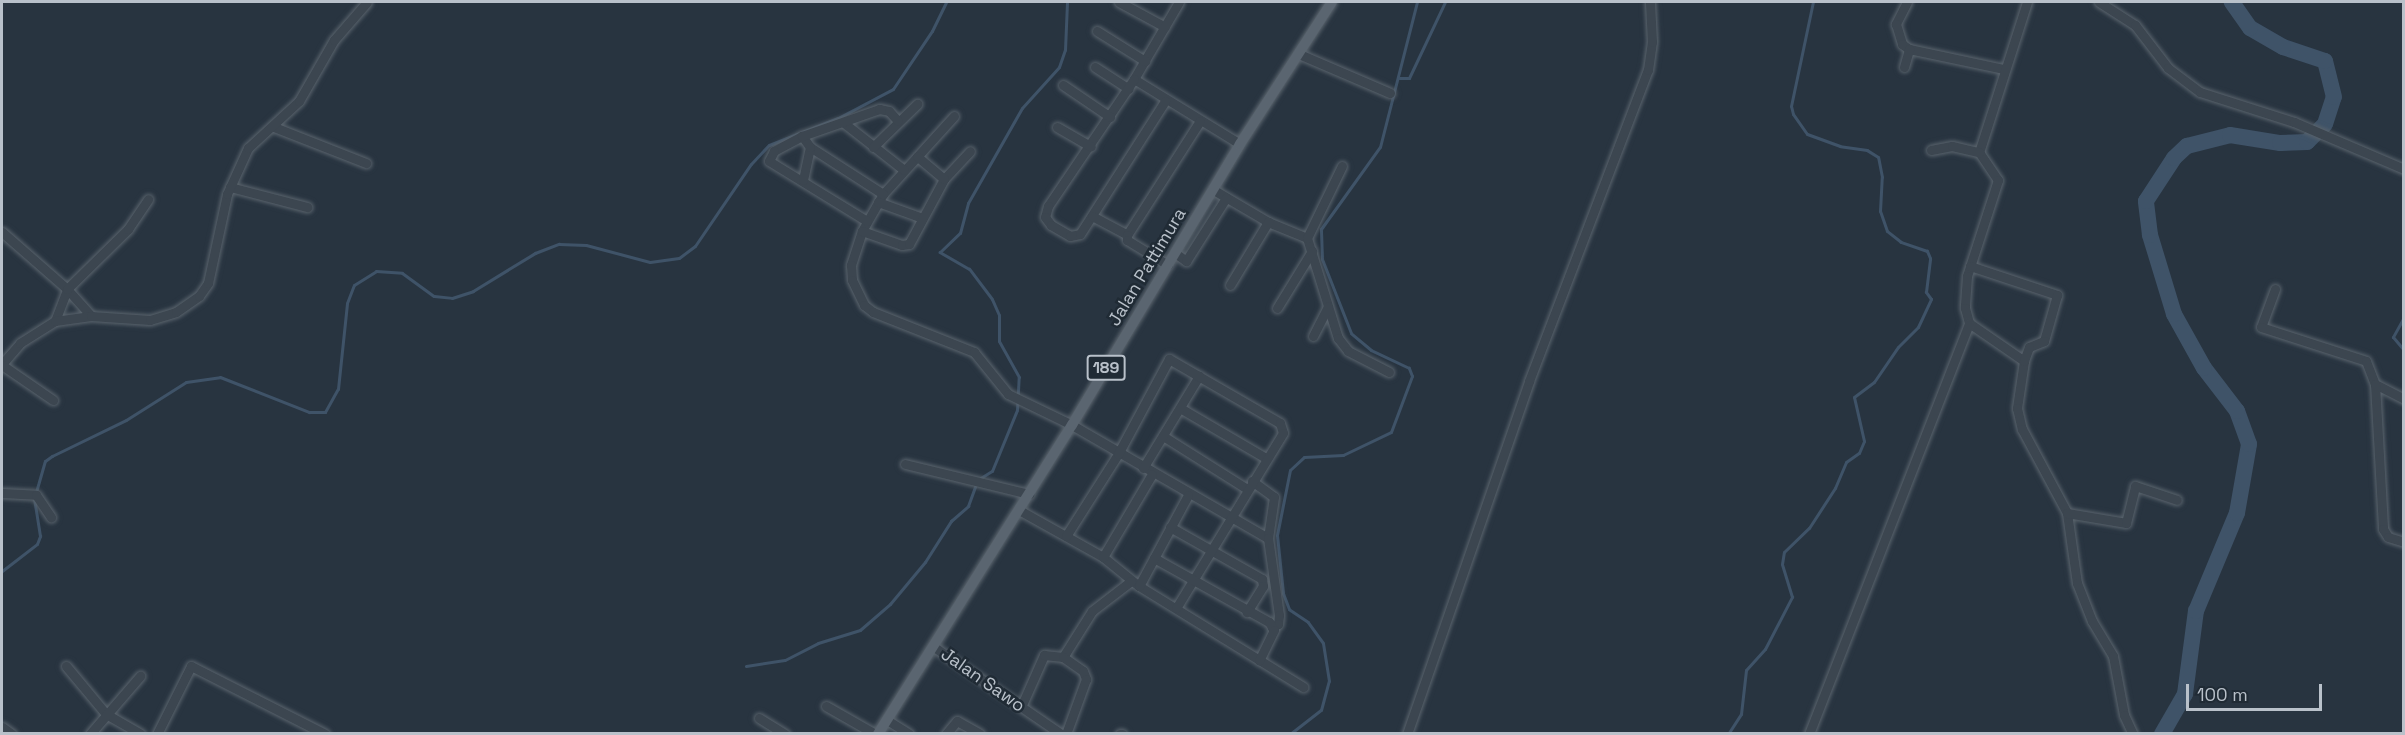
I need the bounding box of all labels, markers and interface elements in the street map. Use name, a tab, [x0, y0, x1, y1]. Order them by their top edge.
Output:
street label: Jalan Pattimura	[1103, 204, 1191, 330]
road number: 189	[1086, 355, 1126, 381]
street label: Jalan Sawo	[937, 643, 1029, 717]
scale bar	[2189, 672, 2326, 710]
text: 100 m	[2197, 683, 2248, 706]

